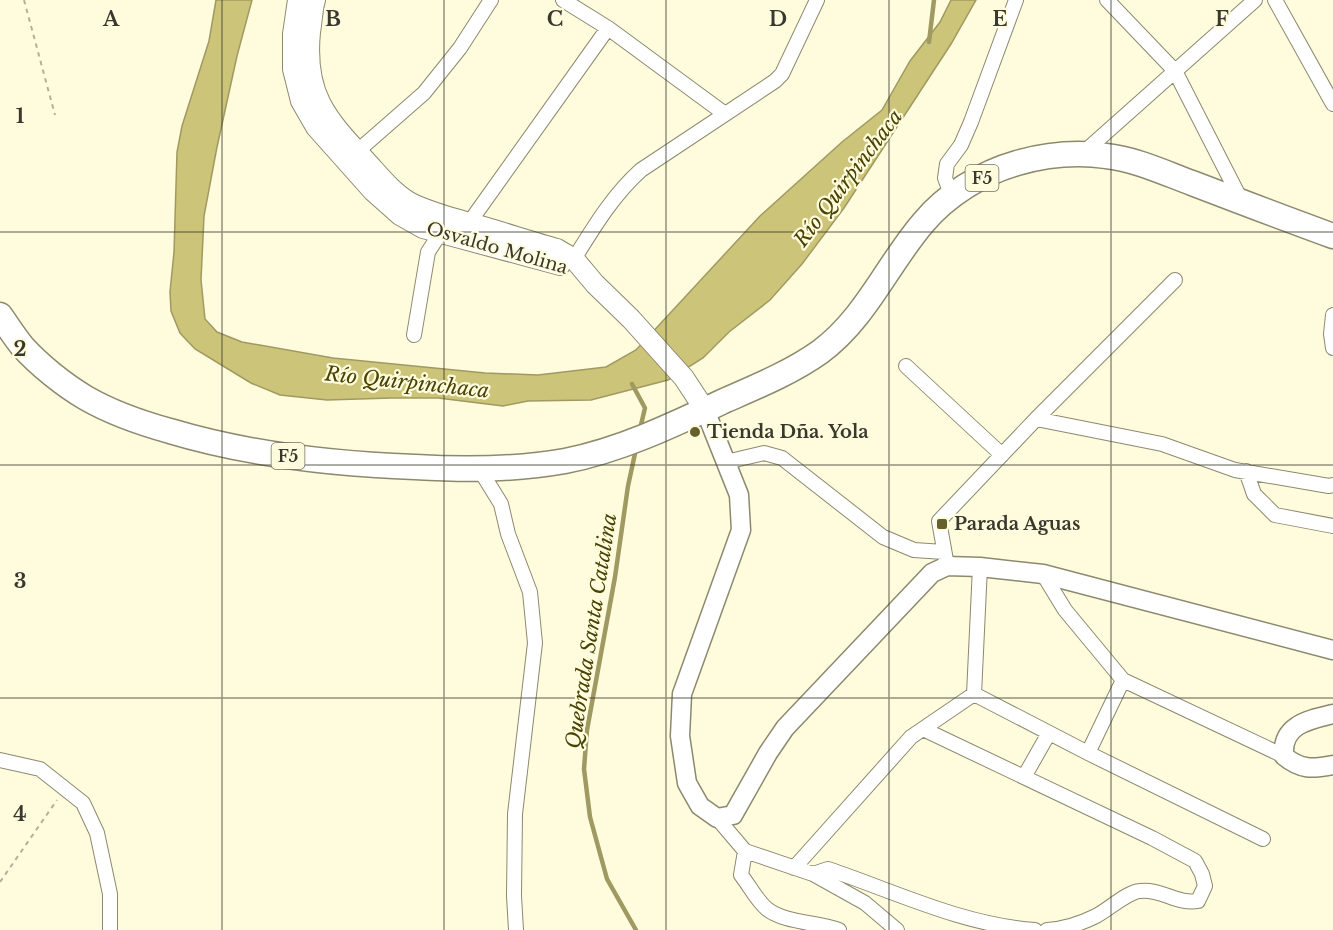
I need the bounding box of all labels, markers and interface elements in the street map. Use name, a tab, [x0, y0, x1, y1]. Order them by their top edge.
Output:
text: A	[102, 7, 120, 31]
text: B	[325, 7, 341, 31]
text: C	[547, 7, 563, 31]
text: D	[769, 7, 787, 31]
text: E	[992, 7, 1008, 31]
text: F	[1215, 7, 1229, 31]
text: 1	[16, 104, 25, 128]
water label: Río Quirpinchaca	[788, 105, 907, 252]
road number: F5	[966, 165, 998, 191]
street label: Osvaldo Molina	[424, 217, 570, 279]
text: 2	[13, 337, 27, 361]
water label: Río Quirpinchaca	[323, 361, 490, 403]
place label: Tienda Dña. Yola	[707, 421, 869, 443]
marker: Tienda Dña. Yola	[688, 425, 702, 439]
road number: F5	[272, 443, 304, 469]
water label: Quebrada Santa Catalina	[561, 512, 621, 750]
place label: Parada Aguas	[954, 513, 1080, 535]
marker: Parada Aguas	[935, 517, 949, 531]
text: 3	[14, 569, 26, 593]
text: 4	[13, 802, 27, 826]

